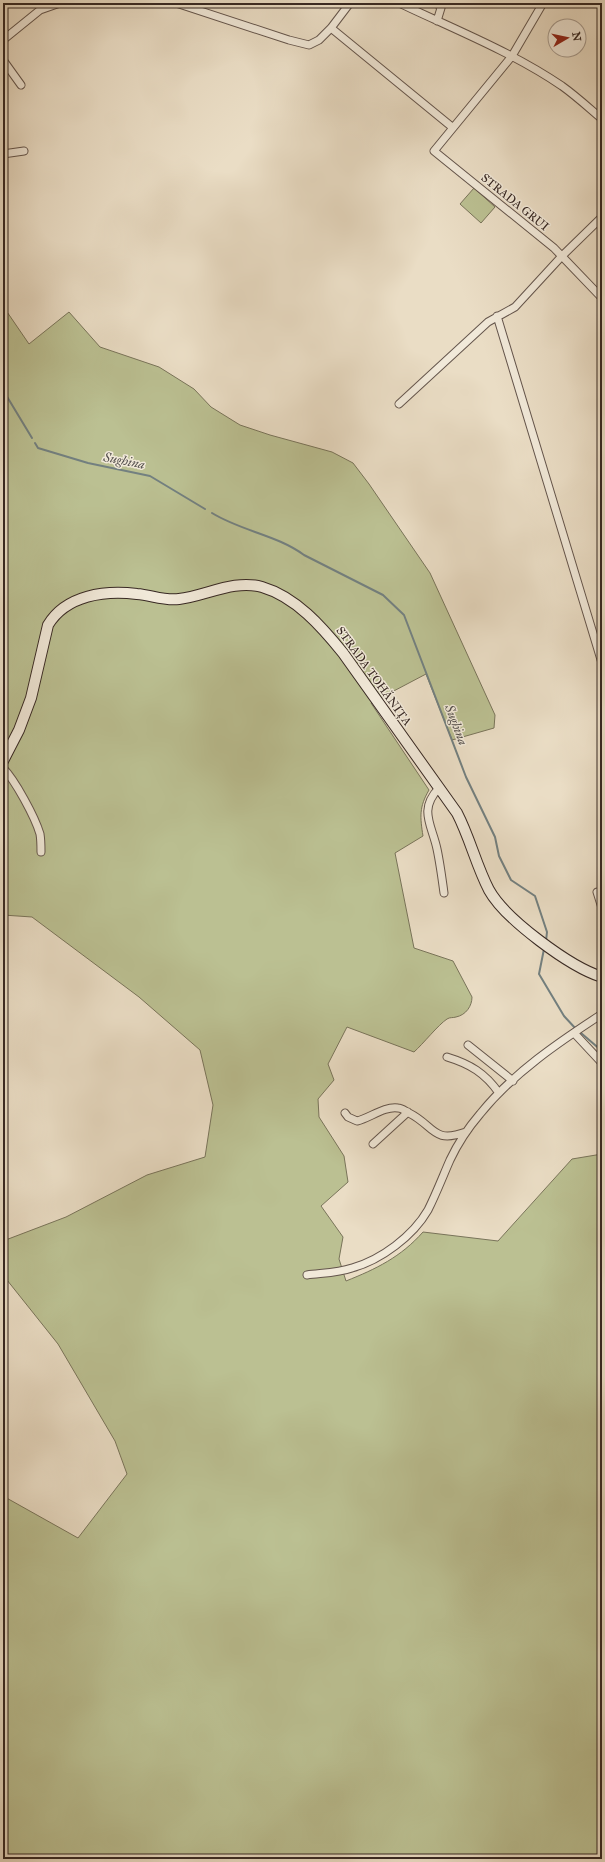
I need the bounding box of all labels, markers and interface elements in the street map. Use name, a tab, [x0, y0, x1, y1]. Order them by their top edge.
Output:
north arrow	[547, 18, 587, 58]
text: N	[569, 31, 584, 43]
street label: STRADA GRUI	[478, 170, 552, 234]
water label: Sughina	[101, 449, 146, 473]
street label: STRADA TOHĂNIȚA	[333, 623, 415, 728]
water label: Sughina	[441, 702, 471, 747]

